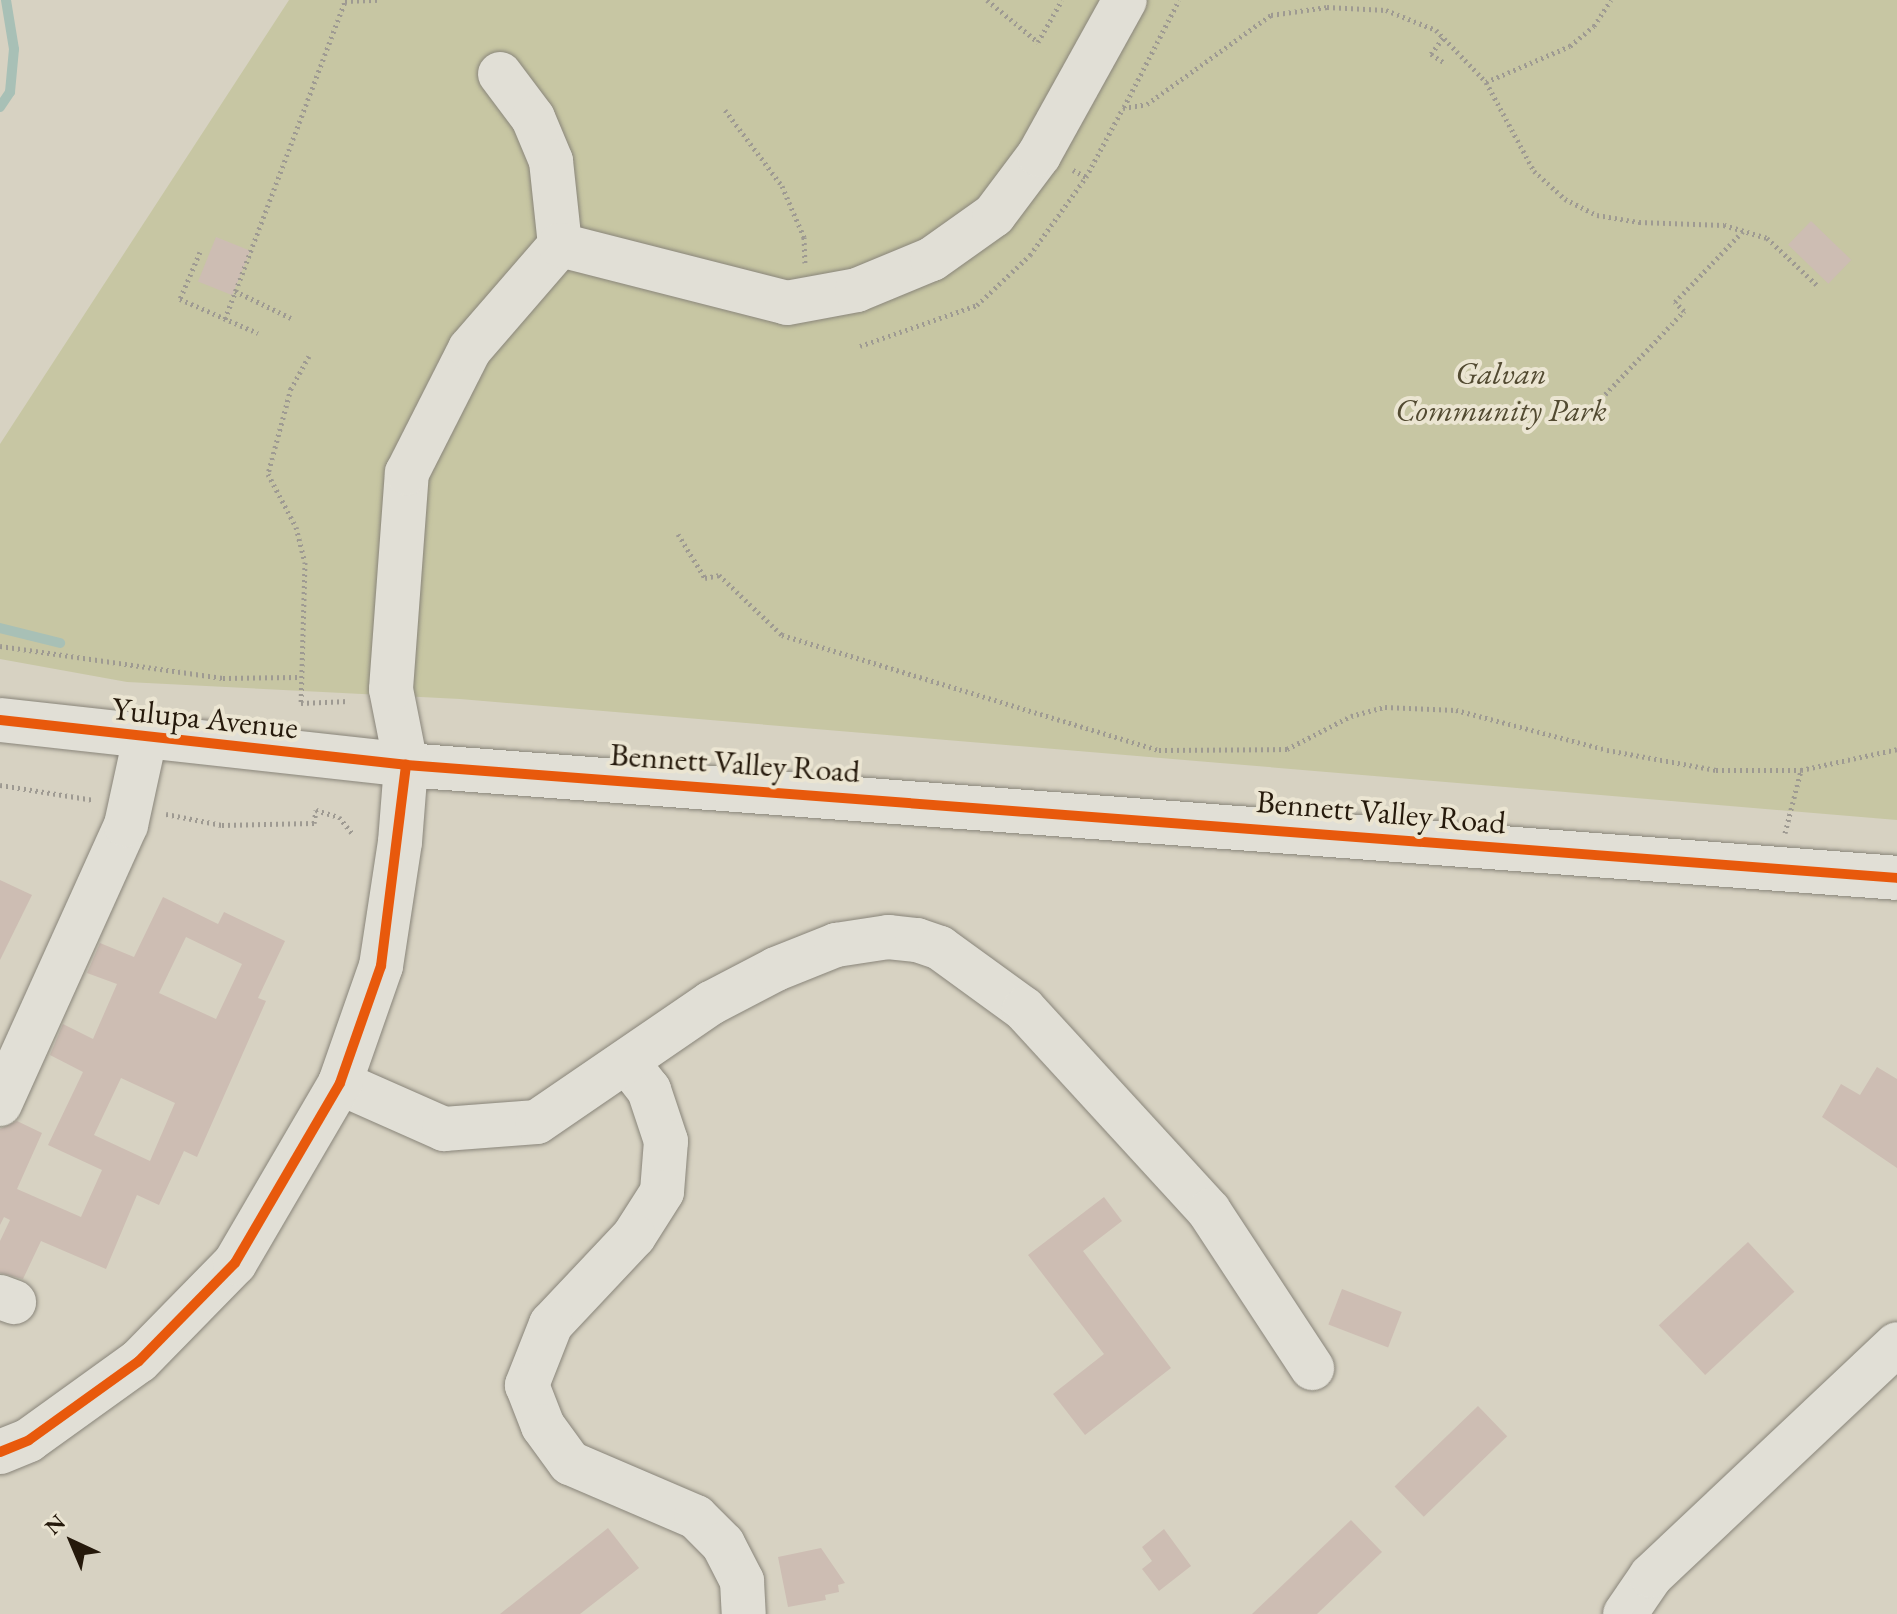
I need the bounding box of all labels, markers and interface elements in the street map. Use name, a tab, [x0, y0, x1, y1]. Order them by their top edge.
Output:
park label: Galvan Community Park	[1395, 355, 1607, 430]
street label: Yulupa Avenue	[110, 689, 300, 747]
street label: Bennett Valley Road	[609, 735, 861, 791]
street label: Bennett Valley Road	[1255, 782, 1507, 842]
north arrow	[32, 1502, 112, 1582]
text: N	[39, 1508, 71, 1541]

